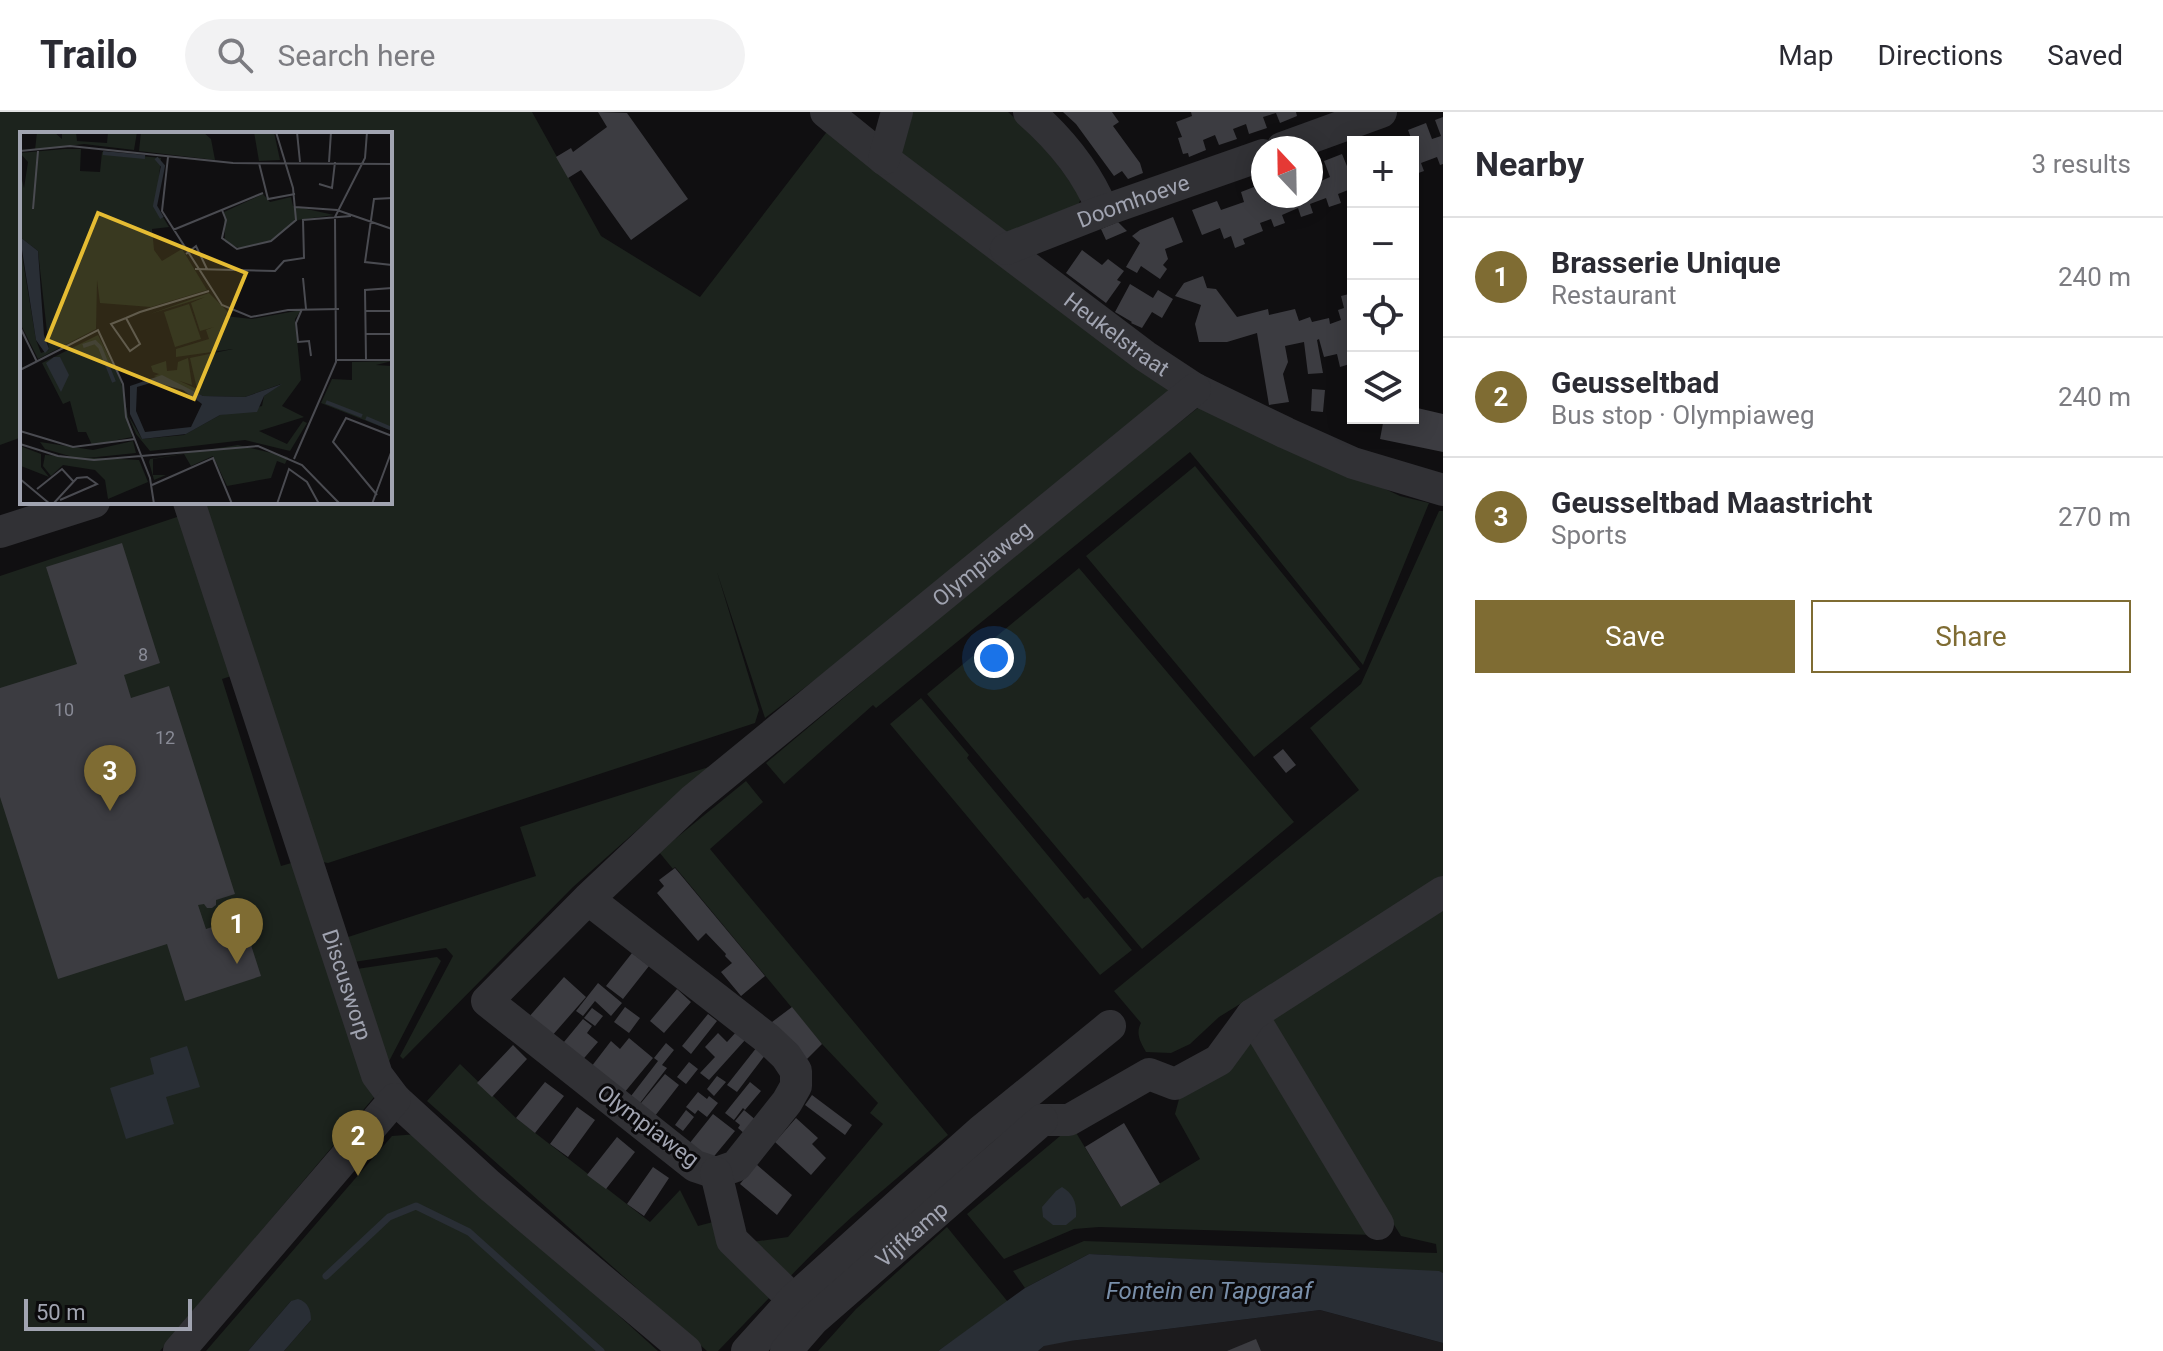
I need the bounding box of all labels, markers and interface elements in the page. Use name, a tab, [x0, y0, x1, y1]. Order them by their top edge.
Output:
search box	[185, 19, 745, 91]
text: Trailo	[40, 33, 137, 77]
icon: search	[213, 33, 257, 77]
text: Search here	[277, 38, 435, 73]
text: Map	[1778, 39, 1834, 72]
text: Directions	[1878, 39, 2003, 72]
text: Saved	[2047, 39, 2123, 72]
inset map	[20, 132, 392, 504]
north arrow	[1251, 136, 1323, 208]
map controls	[1347, 136, 1419, 424]
button: +	[1347, 136, 1419, 208]
text: Nearby	[1475, 144, 1584, 184]
text: 3 results	[2032, 149, 2131, 179]
street label: Doomhoeve	[1073, 169, 1192, 232]
button: −	[1347, 208, 1419, 280]
text: Brasserie Unique	[1551, 245, 1781, 280]
text: 1	[1494, 262, 1508, 292]
text: 240 m	[2058, 262, 2131, 292]
button: locate	[1347, 280, 1419, 352]
text: Restaurant	[1551, 280, 1677, 310]
street label: Heukelstraat	[1059, 287, 1174, 381]
button: layers	[1347, 352, 1419, 424]
text: Geusseltbad	[1551, 365, 1719, 400]
text: 2	[1494, 382, 1508, 412]
text: 240 m	[2058, 382, 2131, 412]
text: Bus stop · Olympiaweg	[1551, 400, 1815, 430]
text: Geusseltbad Maastricht	[1551, 485, 1872, 520]
text: 3	[1494, 502, 1508, 532]
text: 270 m	[2058, 502, 2131, 532]
street label: Olympiaweg	[927, 516, 1036, 611]
text: Sports	[1551, 520, 1627, 550]
button: Save	[1475, 600, 1795, 673]
button: Share	[1811, 600, 2131, 673]
your location	[974, 638, 1014, 678]
house number: 8	[138, 644, 148, 665]
house number: 10	[54, 699, 74, 720]
house number: 12	[155, 727, 175, 748]
pin: 3	[84, 745, 136, 811]
pin: 1	[211, 898, 263, 964]
street label: Discusworp	[318, 926, 377, 1043]
street label: Olympiaweg	[592, 1080, 704, 1172]
pin: 2	[332, 1110, 384, 1176]
street label: Vijfkamp	[871, 1196, 953, 1272]
water label: Fontein en Tapgraaf	[1106, 1277, 1314, 1305]
scale bar	[24, 1295, 192, 1331]
text: 50 m	[36, 1300, 85, 1325]

